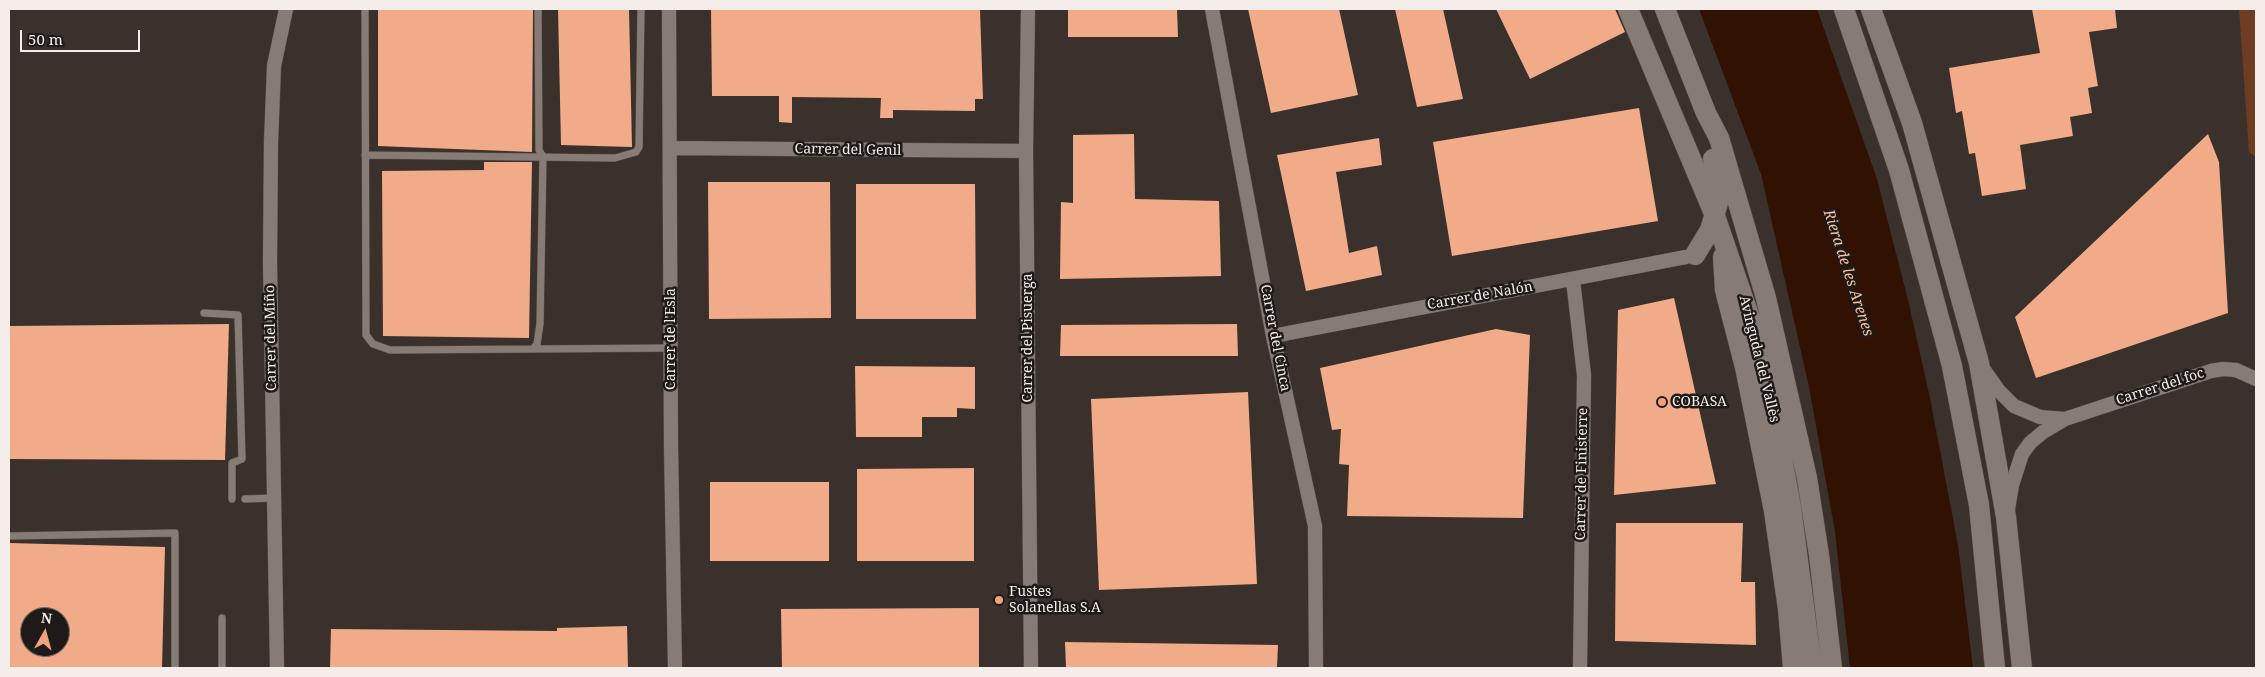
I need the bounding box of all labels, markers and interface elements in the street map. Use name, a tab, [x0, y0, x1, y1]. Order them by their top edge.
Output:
scale bar	[22, 20, 142, 52]
text: 50 m	[28, 29, 63, 49]
street label: Carrer del Genil	[794, 141, 902, 159]
water label: Riera de les Arenes	[1819, 207, 1877, 339]
street label: Carrer del Pisuerga	[1020, 273, 1036, 403]
street label: Carrer de Nalón	[1426, 278, 1534, 314]
street label: Carrer del Cinca	[1256, 283, 1294, 393]
street label: Carrer del Miño	[262, 285, 280, 391]
street label: Carrer de l'Esla	[663, 288, 679, 390]
street label: Avinguda del Vallès	[1735, 294, 1783, 424]
street label: Carrer del foc	[2114, 365, 2206, 409]
place label: COBASA	[1672, 394, 1727, 410]
marker: COBASA	[1656, 396, 1668, 408]
street label: Carrer de Finisterre	[1572, 407, 1592, 541]
place label: Fustes Solanellas S.A	[1009, 584, 1101, 616]
marker: Fustes Solanellas S.A	[993, 594, 1005, 606]
north arrow	[20, 607, 70, 657]
text: N	[40, 608, 53, 628]

